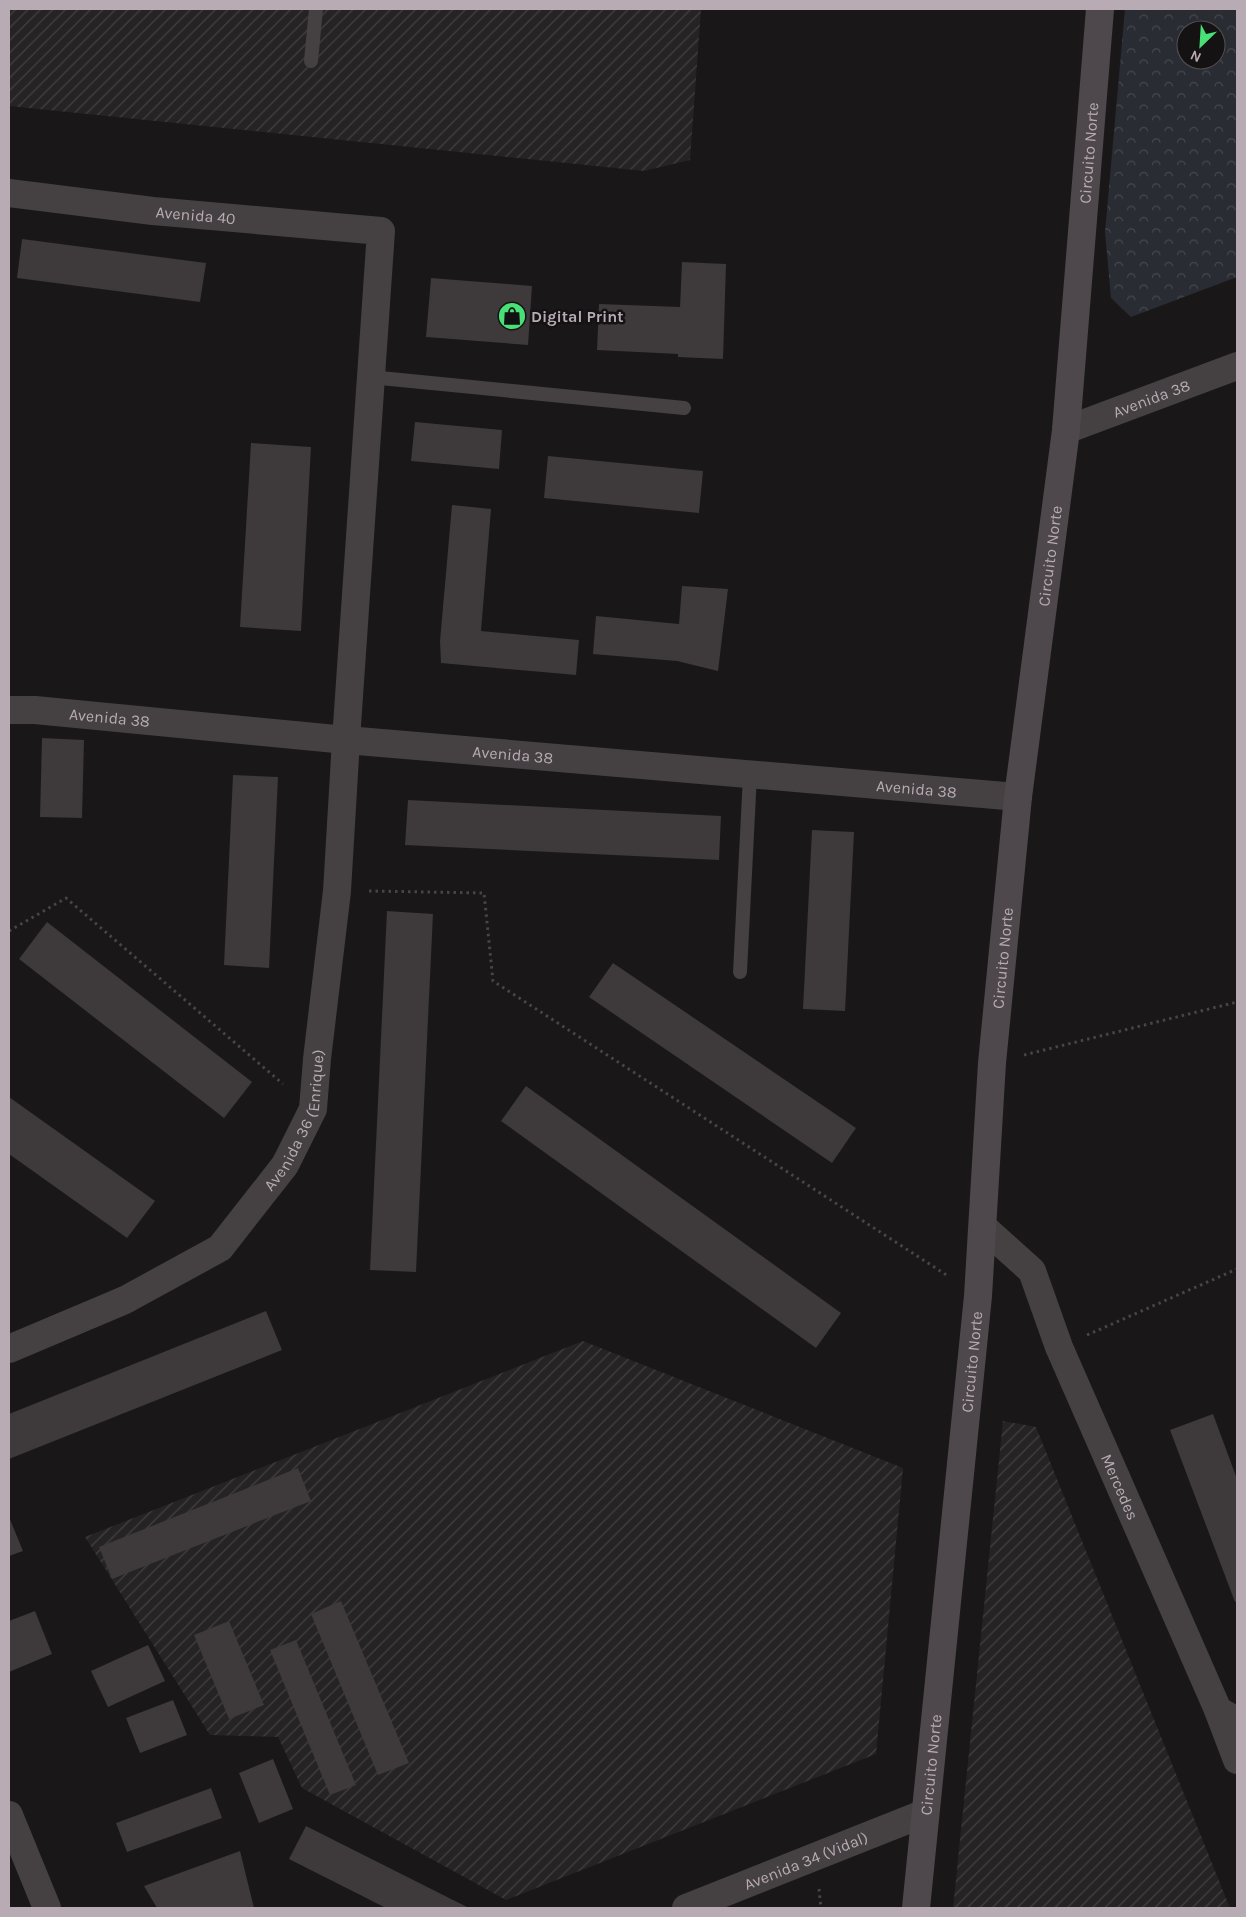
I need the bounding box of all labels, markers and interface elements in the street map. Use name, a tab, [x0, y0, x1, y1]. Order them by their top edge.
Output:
north arrow	[1176, 20, 1226, 70]
text: N	[1188, 47, 1204, 66]
street label: Circuito Norte	[1075, 102, 1102, 204]
street label: Avenida 40	[155, 202, 236, 228]
shop icon: Digital Print	[497, 301, 527, 331]
place label: Digital Print	[531, 307, 623, 326]
street label: Avenida 38	[1110, 375, 1192, 421]
street label: Circuito Norte	[1034, 504, 1066, 607]
street label: Avenida 38	[68, 704, 151, 731]
street label: Avenida 38	[472, 741, 554, 767]
street label: Avenida 38	[875, 776, 958, 801]
street label: Circuito Norte	[988, 907, 1017, 1009]
street label: Avenida 36 (Enrique)	[259, 1048, 328, 1194]
street label: Circuito Norte	[957, 1310, 986, 1413]
street label: Mercedes	[1097, 1451, 1143, 1523]
street label: Circuito Norte	[916, 1713, 945, 1816]
street label: Avenida 34 (Vidal)	[741, 1827, 871, 1894]

